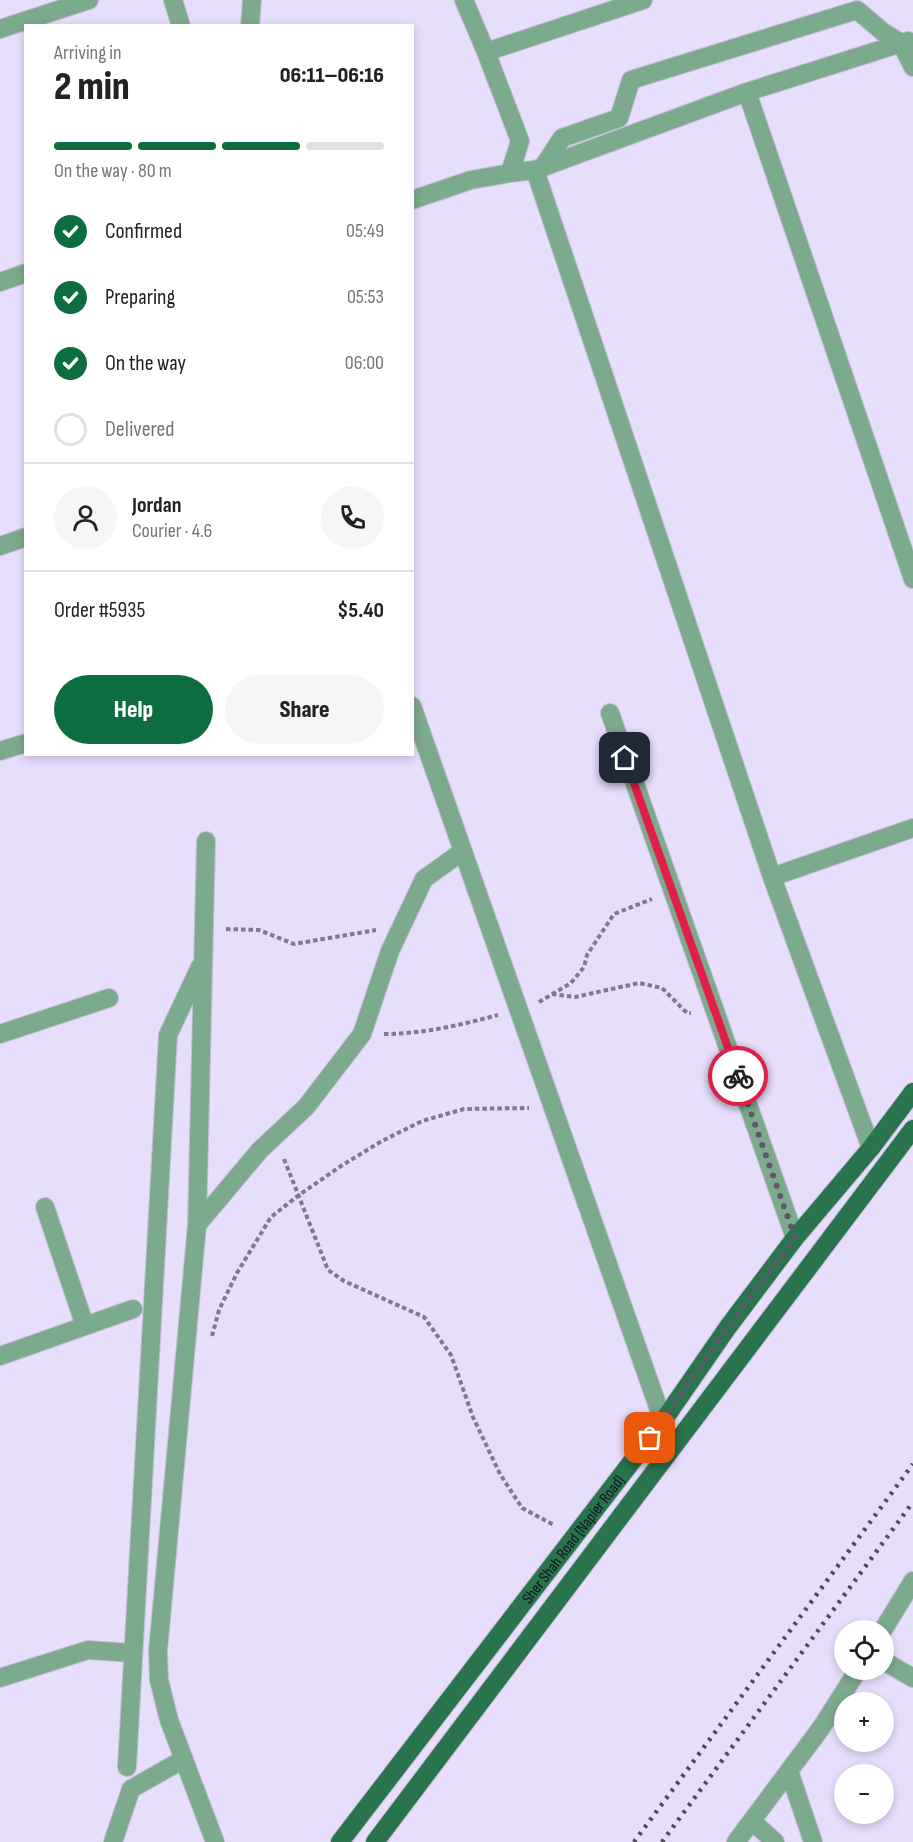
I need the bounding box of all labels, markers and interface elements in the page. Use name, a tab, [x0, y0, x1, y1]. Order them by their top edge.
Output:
text: Arriving in	[54, 41, 122, 65]
text: 06:11–06:16	[280, 62, 384, 89]
text: 2 min	[54, 64, 130, 111]
text: On the way · 80 m	[54, 159, 172, 183]
icon: check	[54, 215, 87, 248]
text: Confirmed	[105, 218, 182, 245]
text: 05:49	[346, 219, 384, 243]
icon: check	[54, 281, 87, 314]
text: Preparing	[105, 284, 175, 311]
text: 05:53	[347, 285, 384, 309]
icon: check	[54, 347, 87, 380]
text: On the way	[105, 350, 186, 377]
text: 06:00	[345, 351, 384, 375]
text: Delivered	[105, 416, 174, 443]
button: person	[54, 486, 117, 549]
button: phone	[321, 486, 384, 549]
text: Jordan	[132, 492, 181, 519]
text: Courier · 4.6	[132, 519, 212, 543]
text: Order #5935	[54, 597, 145, 624]
text: $5.40	[337, 597, 384, 624]
button: Help	[54, 675, 213, 744]
button: Share	[225, 675, 384, 744]
pin	[599, 732, 650, 783]
icon: home	[608, 741, 641, 774]
courier	[708, 1046, 768, 1106]
icon: bike	[722, 1060, 755, 1093]
pin	[624, 1412, 675, 1463]
icon: bag	[633, 1421, 666, 1454]
street label: Sher Shah Road (Napier Road)	[518, 1472, 629, 1608]
map controls	[834, 1620, 894, 1824]
button: locate	[834, 1620, 894, 1680]
button: +	[834, 1692, 894, 1752]
button: −	[834, 1764, 894, 1824]

